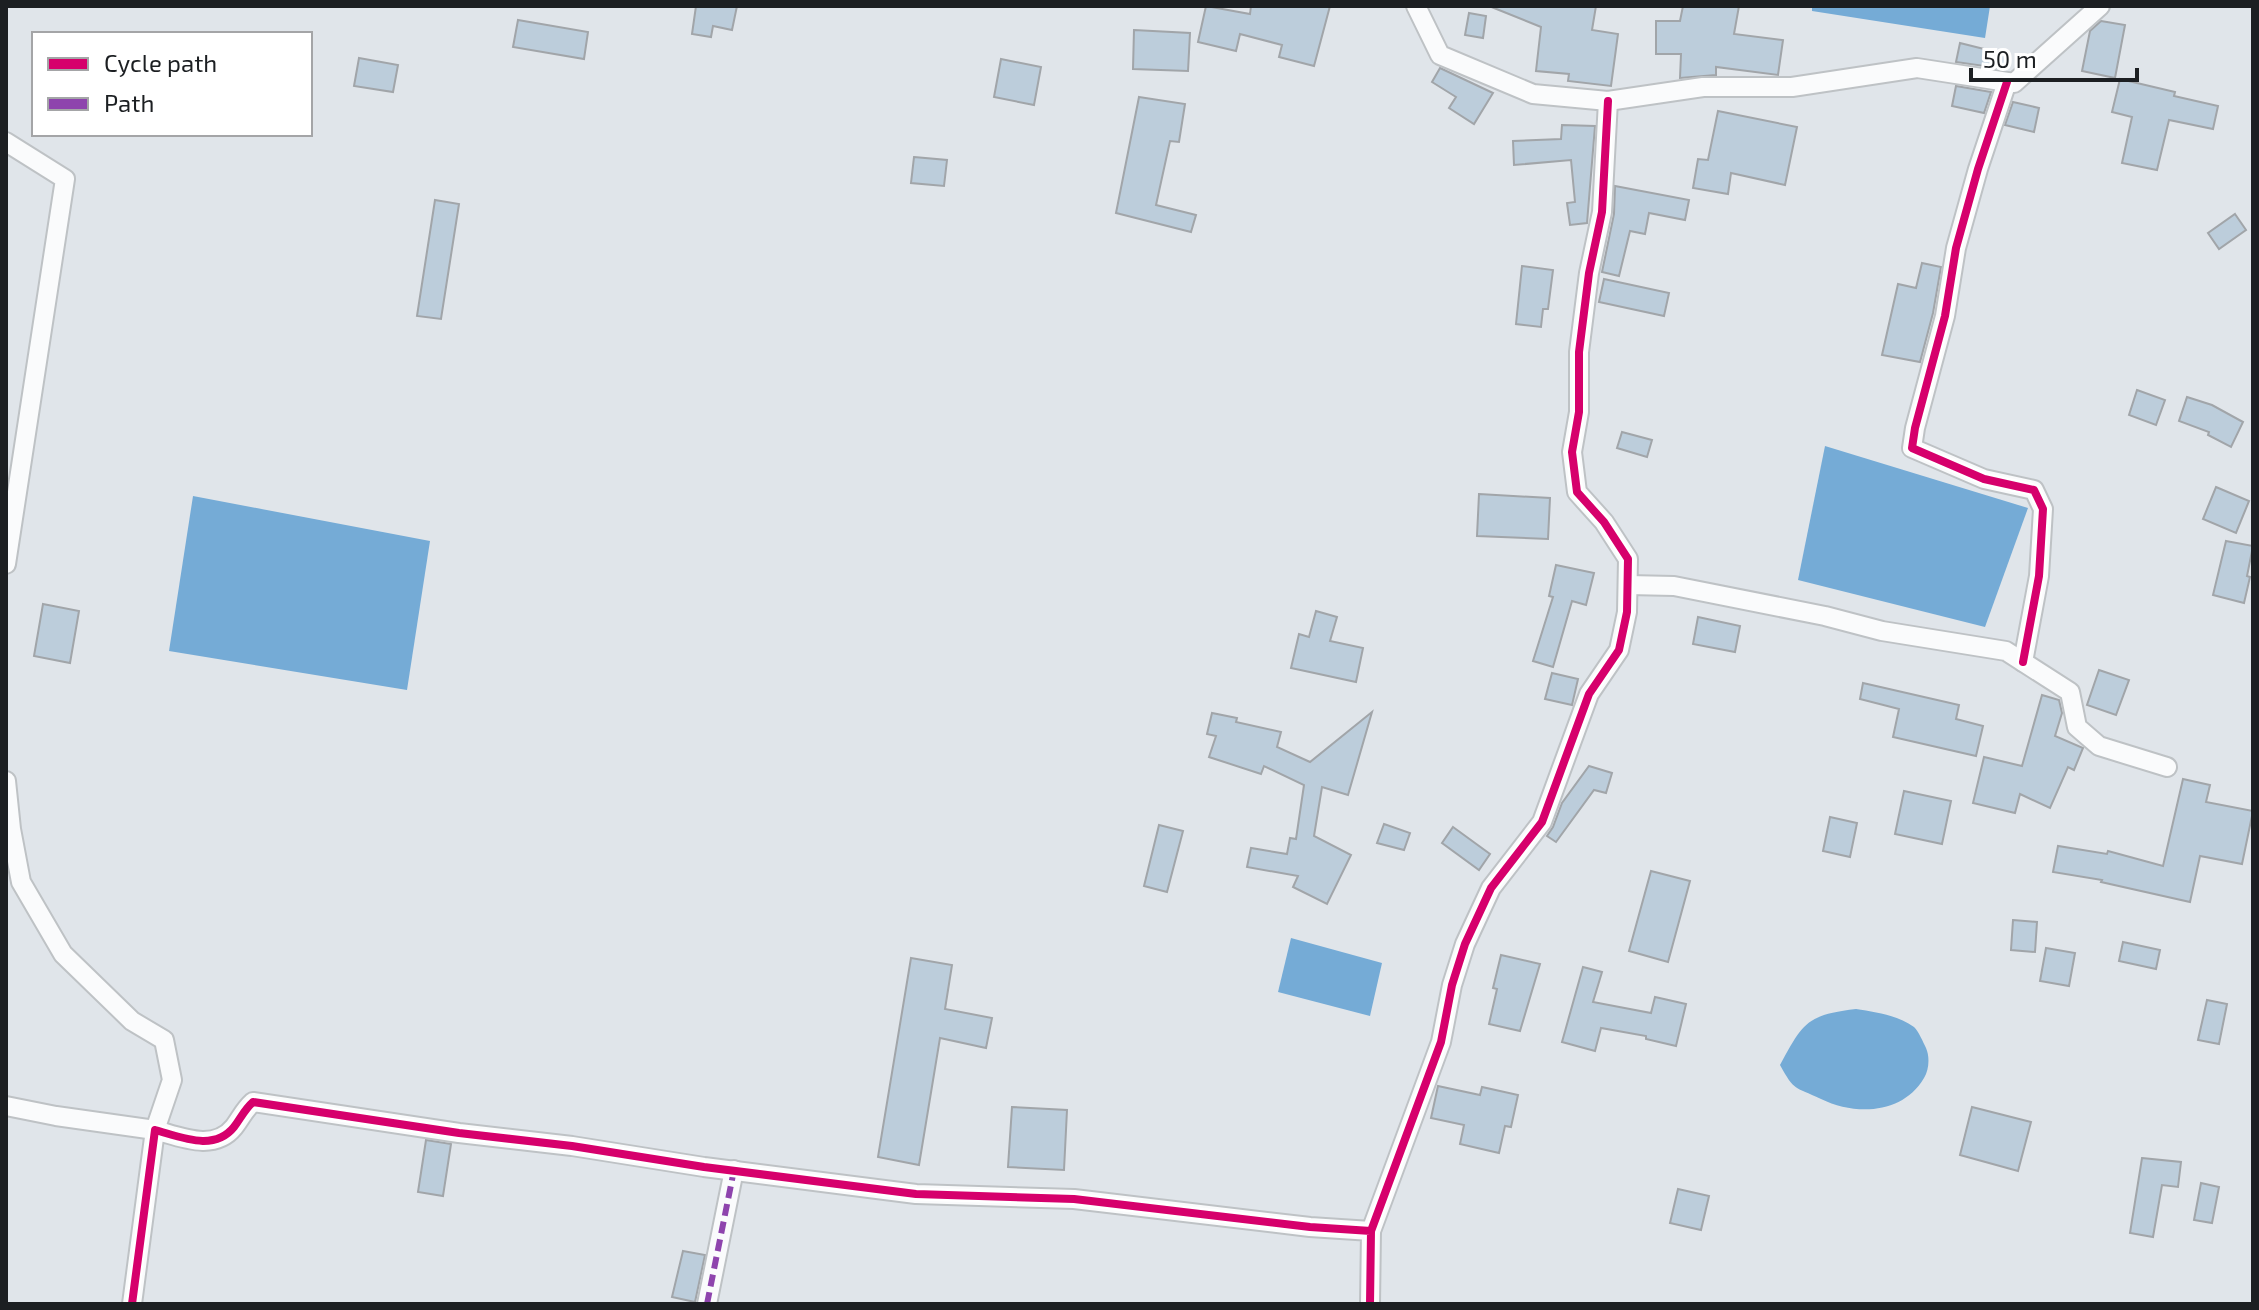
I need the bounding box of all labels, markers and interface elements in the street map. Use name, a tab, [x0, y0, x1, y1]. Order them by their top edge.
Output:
legend	[32, 32, 312, 136]
scale bar	[1971, 32, 2137, 82]
text: 50 m	[1983, 44, 2037, 73]
text: Cycle path	[104, 48, 217, 77]
text: Path	[104, 88, 154, 117]

